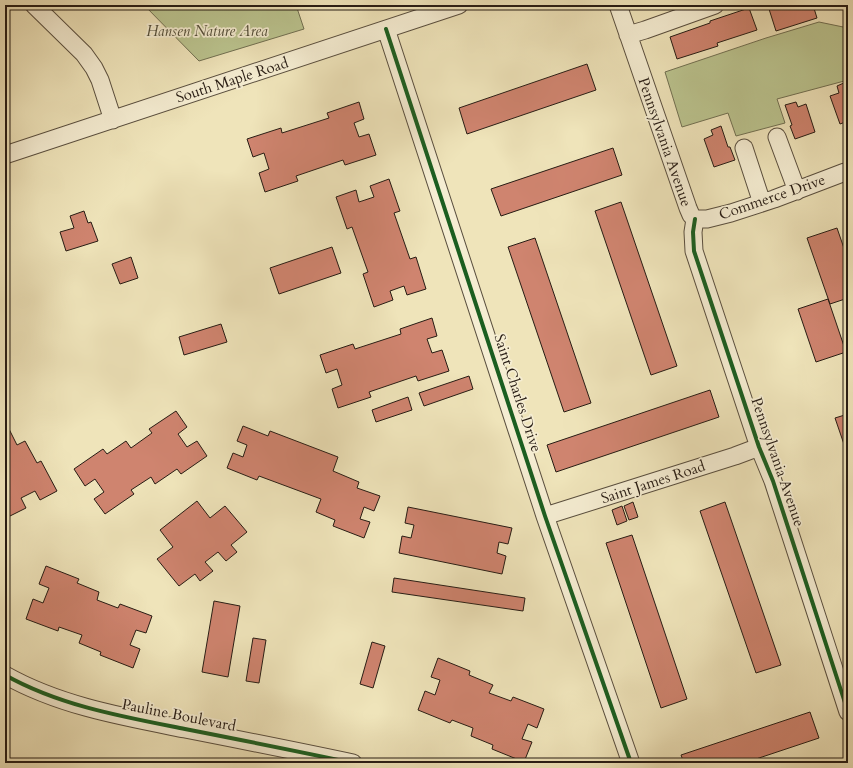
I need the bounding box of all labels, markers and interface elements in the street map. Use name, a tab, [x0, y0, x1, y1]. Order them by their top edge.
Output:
park label: Hansen Nature Area	[146, 21, 268, 41]
street label: South Maple Road	[173, 52, 291, 108]
street label: Pennsylvania Avenue	[633, 75, 697, 209]
street label: Commerce Drive	[716, 169, 828, 225]
street label: Saint Charles Drive	[489, 331, 547, 455]
street label: Pennsylvania Avenue	[746, 395, 810, 529]
street label: Saint James Road	[598, 456, 708, 508]
street label: Pauline Boulevard	[120, 694, 238, 736]

